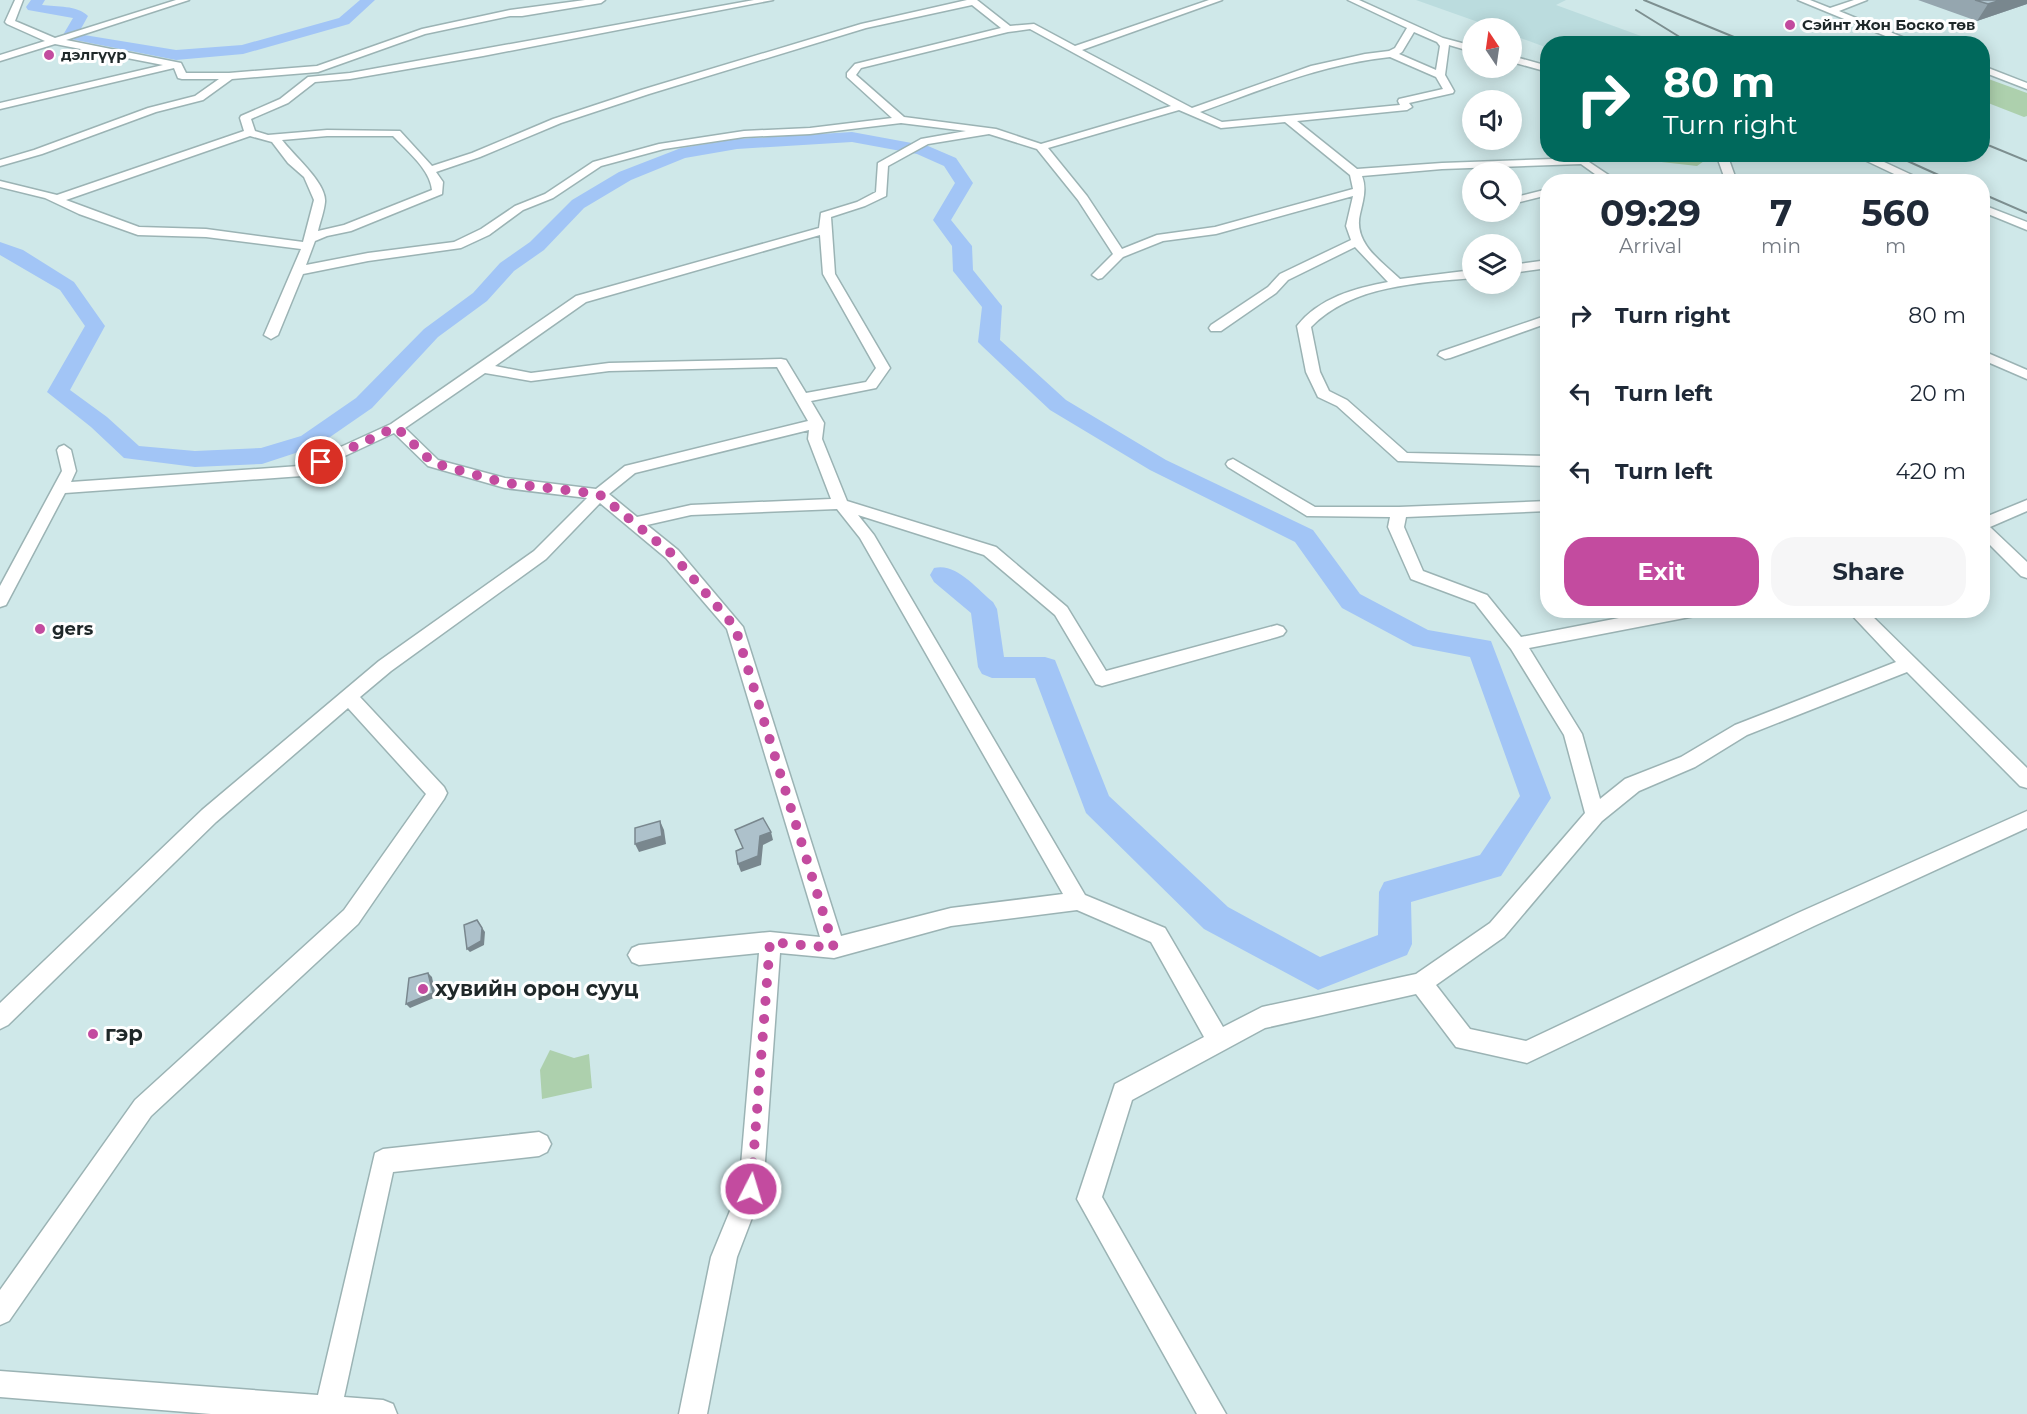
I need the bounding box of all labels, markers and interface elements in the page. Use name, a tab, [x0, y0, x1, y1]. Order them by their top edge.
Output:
place label: Сэйнт Жон Боско төв	[1802, 15, 1975, 34]
north arrow	[1462, 18, 1522, 78]
map controls	[1462, 18, 1522, 294]
marker: Сэйнт Жон Боско төв	[1783, 18, 1797, 32]
place label: дэлгүүр	[61, 45, 127, 64]
marker: дэлгүүр	[42, 48, 56, 62]
text: 80 m	[1663, 56, 1775, 108]
icon: right	[1564, 60, 1642, 138]
button: sound	[1462, 90, 1522, 150]
text: Turn right	[1663, 108, 1798, 141]
button: search	[1462, 162, 1522, 222]
text: 09:29	[1600, 191, 1701, 235]
text: 7	[1770, 191, 1792, 235]
text: 560	[1861, 191, 1930, 235]
button: layers	[1462, 234, 1522, 294]
text: Arrival	[1619, 234, 1682, 258]
text: min	[1761, 234, 1801, 258]
text: m	[1885, 234, 1906, 258]
icon: right	[1564, 299, 1597, 332]
text: Turn right	[1615, 302, 1730, 329]
text: 80 m	[1908, 302, 1966, 329]
icon: left	[1564, 377, 1597, 410]
text: Turn left	[1615, 380, 1713, 407]
text: 20 m	[1910, 380, 1966, 407]
pin	[295, 436, 346, 487]
icon: arrive	[304, 445, 337, 478]
icon: left	[1564, 455, 1597, 488]
text: Turn left	[1615, 458, 1713, 485]
text: 420 m	[1895, 458, 1966, 485]
button: Exit	[1564, 537, 1759, 606]
button: Share	[1771, 537, 1966, 606]
place label: gers	[52, 618, 94, 640]
marker: gers	[33, 622, 47, 636]
place label: хувийн орон сууц	[435, 976, 639, 1001]
marker: хувийн орон сууц	[416, 982, 430, 996]
place label: гэр	[105, 1021, 143, 1046]
marker: гэр	[86, 1027, 100, 1041]
position arrow	[719, 1157, 783, 1221]

